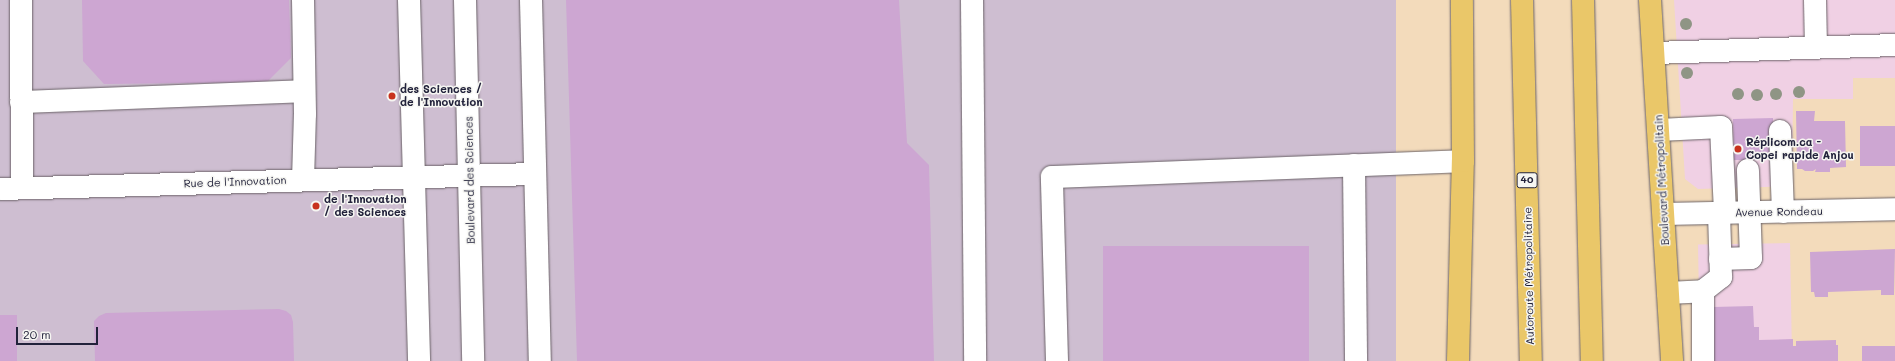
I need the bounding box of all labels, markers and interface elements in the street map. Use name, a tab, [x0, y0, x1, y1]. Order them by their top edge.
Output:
place label: des Sciences / de l'Innovation	[400, 83, 483, 109]
marker: des Sciences / de l'Innovation	[387, 91, 397, 101]
street label: Boulevard Métropolitain	[1652, 114, 1672, 246]
street label: Boulevard des Sciences	[462, 116, 478, 244]
place label: Réplicom.ca - Copei rapide Anjou	[1746, 136, 1854, 162]
marker: Réplicom.ca - Copei rapide Anjou	[1733, 144, 1743, 154]
road number: 40	[1516, 172, 1538, 188]
street label: Rue de l'Innovation	[183, 174, 287, 190]
place label: de l'Innovation / des Sciences	[324, 193, 407, 219]
marker: de l'Innovation / des Sciences	[311, 201, 321, 211]
street label: Avenue Rondeau	[1735, 205, 1823, 219]
street label: Autoroute Métropolitaine	[1521, 207, 1537, 345]
scale bar	[18, 319, 100, 345]
text: 20 m	[23, 326, 51, 342]

